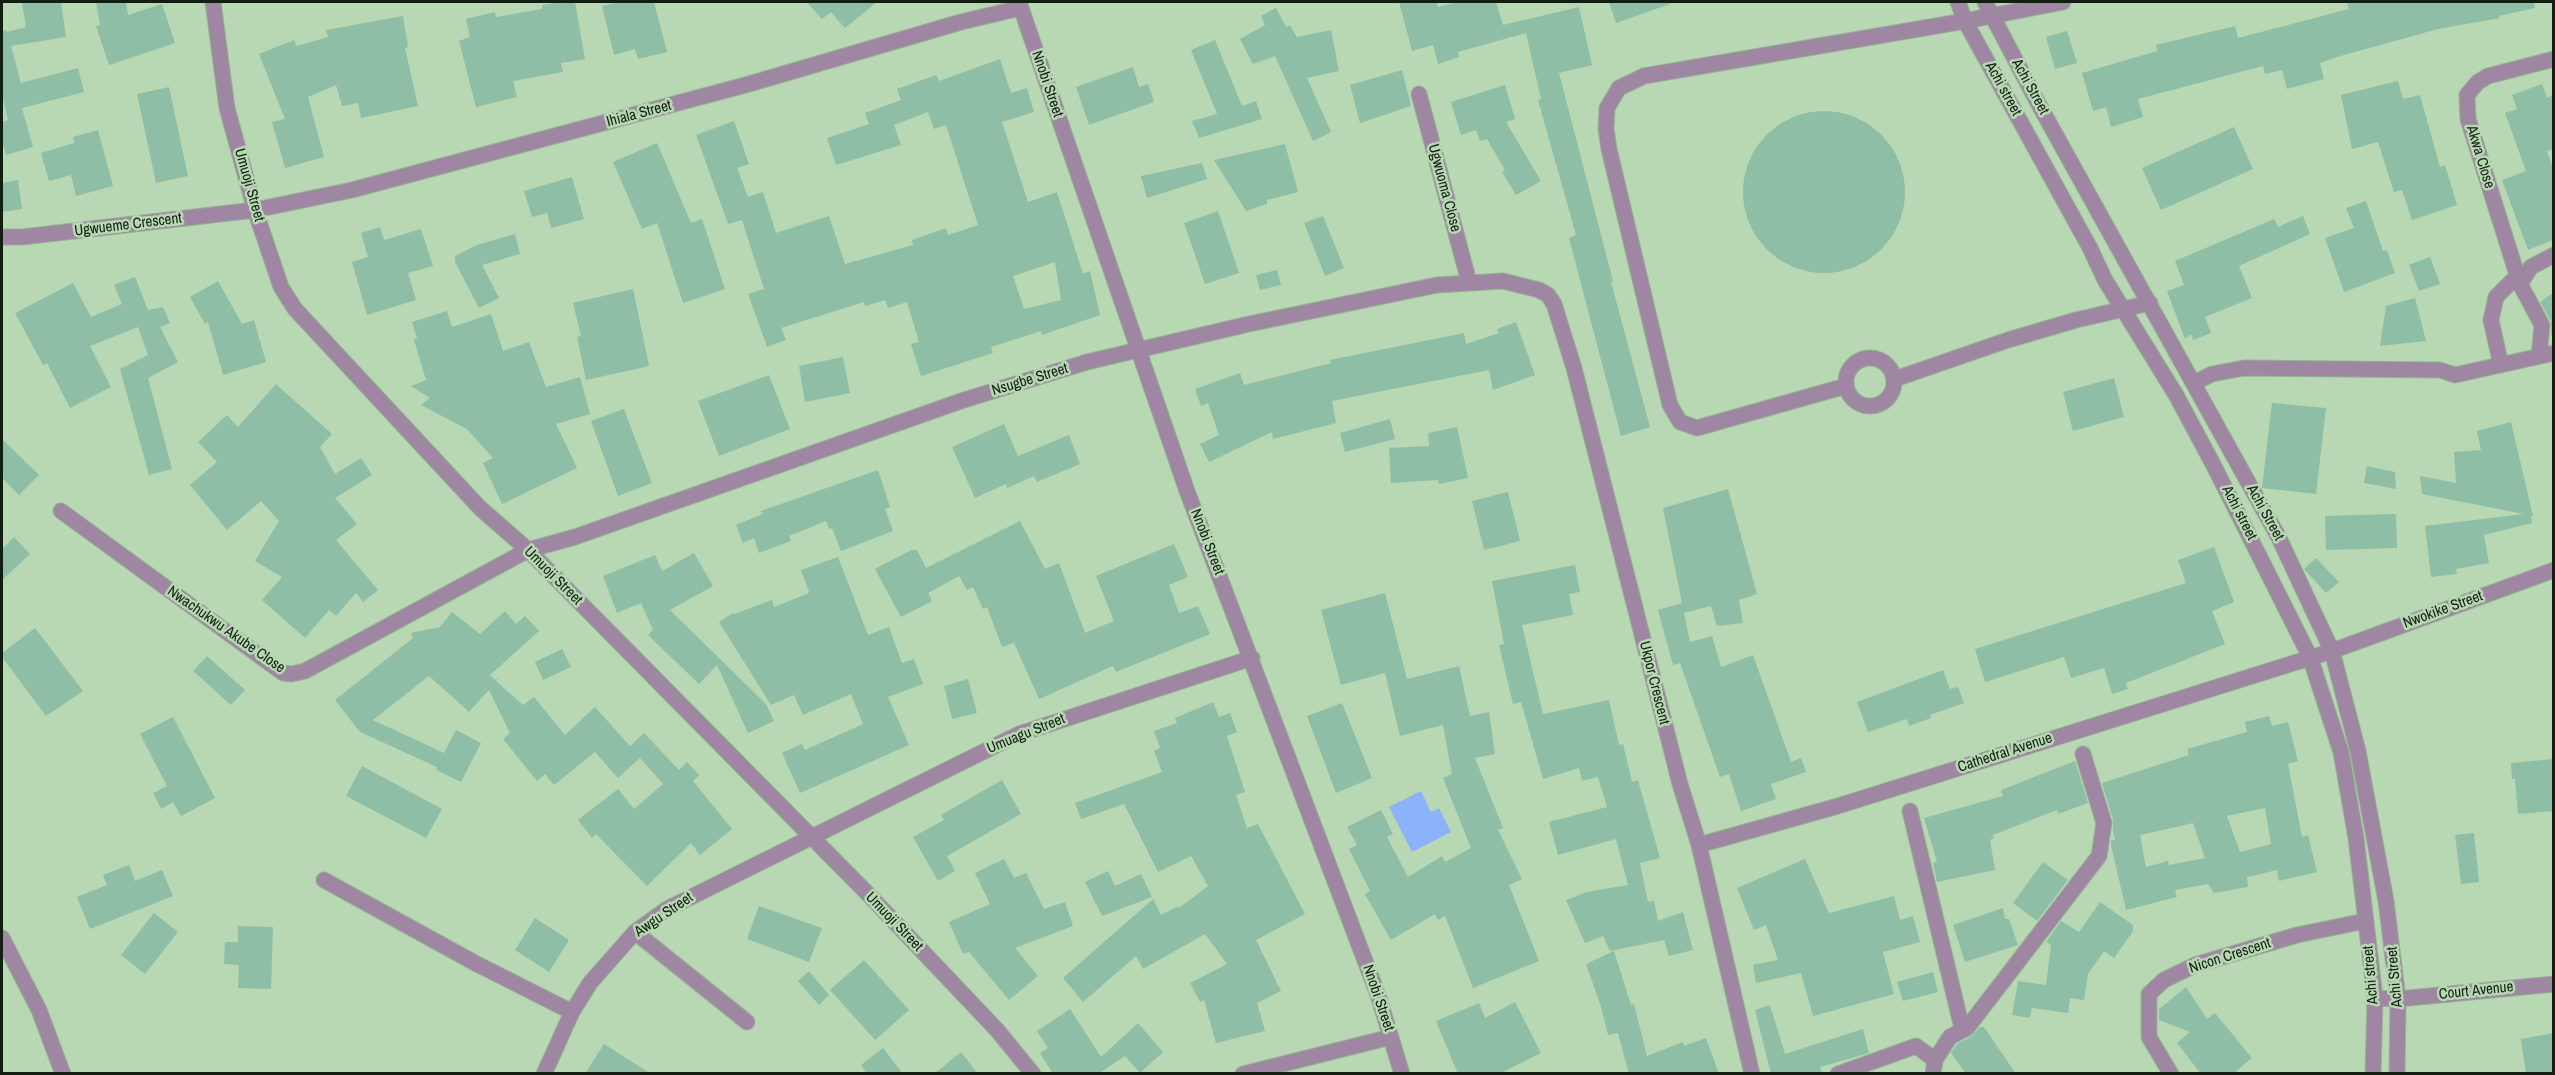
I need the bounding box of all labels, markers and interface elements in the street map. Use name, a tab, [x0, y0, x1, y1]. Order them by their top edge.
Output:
street label: Nnobi Street	[1027, 48, 1067, 120]
street label: Achi Street	[2007, 56, 2053, 118]
street label: Achi street	[1981, 59, 2025, 119]
street label: Ihiala Street	[605, 97, 673, 131]
street label: Akwa Close	[2462, 123, 2498, 191]
street label: Ugwuoma Close	[1424, 142, 1464, 234]
street label: Umuoji Street	[230, 146, 268, 224]
street label: Ugwueme Crescent	[73, 209, 183, 241]
street label: Nsugbe Street	[990, 360, 1070, 400]
street label: Achi Street	[2242, 482, 2288, 544]
street label: Achi street	[2218, 483, 2260, 543]
street label: Nnobi Street	[1186, 507, 1228, 577]
street label: Umuoji Street	[520, 543, 586, 609]
street label: Nwachukwu Akube Close	[164, 583, 288, 677]
street label: Nwokike Street	[2401, 587, 2485, 633]
street label: Ukpor Crescent	[1635, 639, 1673, 727]
street label: Umuagu Street	[984, 710, 1068, 758]
street label: Cathedral Avenue	[1955, 729, 2055, 777]
street label: Awgu Street	[631, 889, 697, 941]
street label: Umuoji Street	[861, 889, 927, 955]
street label: Nicon Crescent	[2187, 934, 2273, 978]
street label: Achi street	[2359, 945, 2383, 1005]
street label: Achi Street	[2383, 946, 2407, 1008]
street label: Nnobi Street	[1358, 962, 1398, 1034]
street label: Court Avenue	[2438, 978, 2514, 1004]

